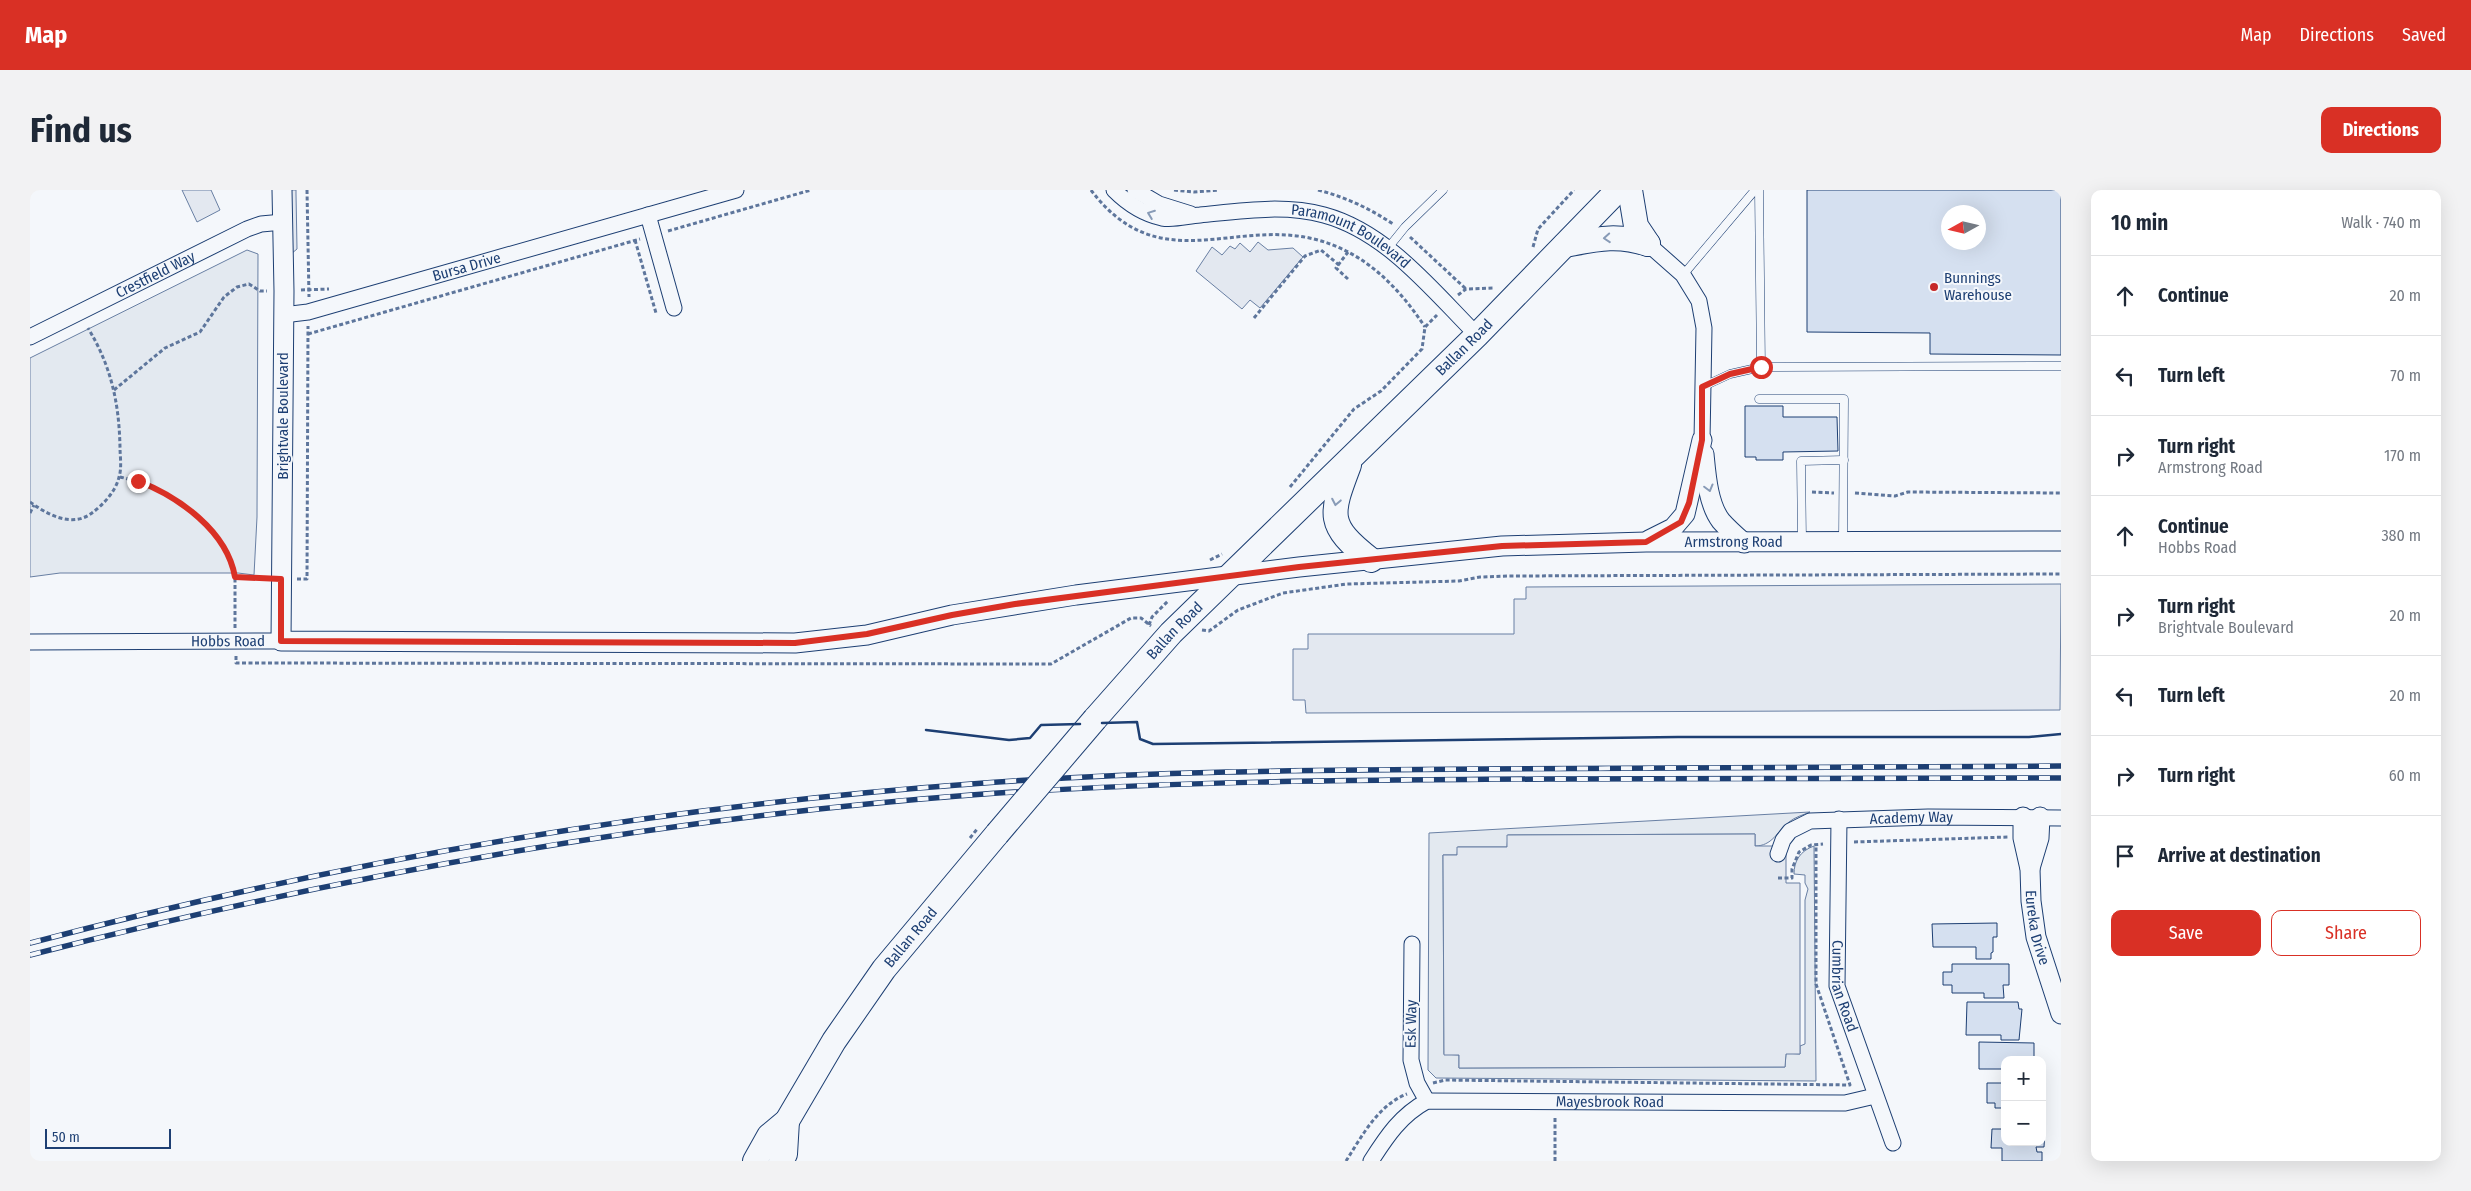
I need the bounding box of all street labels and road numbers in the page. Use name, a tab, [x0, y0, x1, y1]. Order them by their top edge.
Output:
street label: Paramount Boulevard	[1290, 201, 1414, 272]
street label: Crestfield Way	[113, 247, 198, 302]
street label: Bursa Drive	[430, 249, 503, 285]
street label: Ballan Road	[1432, 315, 1496, 379]
street label: Brightvale Boulevard	[274, 352, 292, 480]
street label: Armstrong Road	[1685, 533, 1783, 551]
street label: Ballan Road	[1143, 598, 1207, 663]
street label: Hobbs Road	[191, 632, 265, 650]
street label: Academy Way	[1869, 808, 1953, 828]
street label: Eureka Drive	[2022, 890, 2054, 967]
street label: Ballan Road	[880, 903, 941, 971]
street label: Cumbrian Road	[1828, 940, 1862, 1034]
street label: Esk Way	[1402, 999, 1420, 1048]
street label: Mayesbrook Road	[1556, 1093, 1664, 1111]

